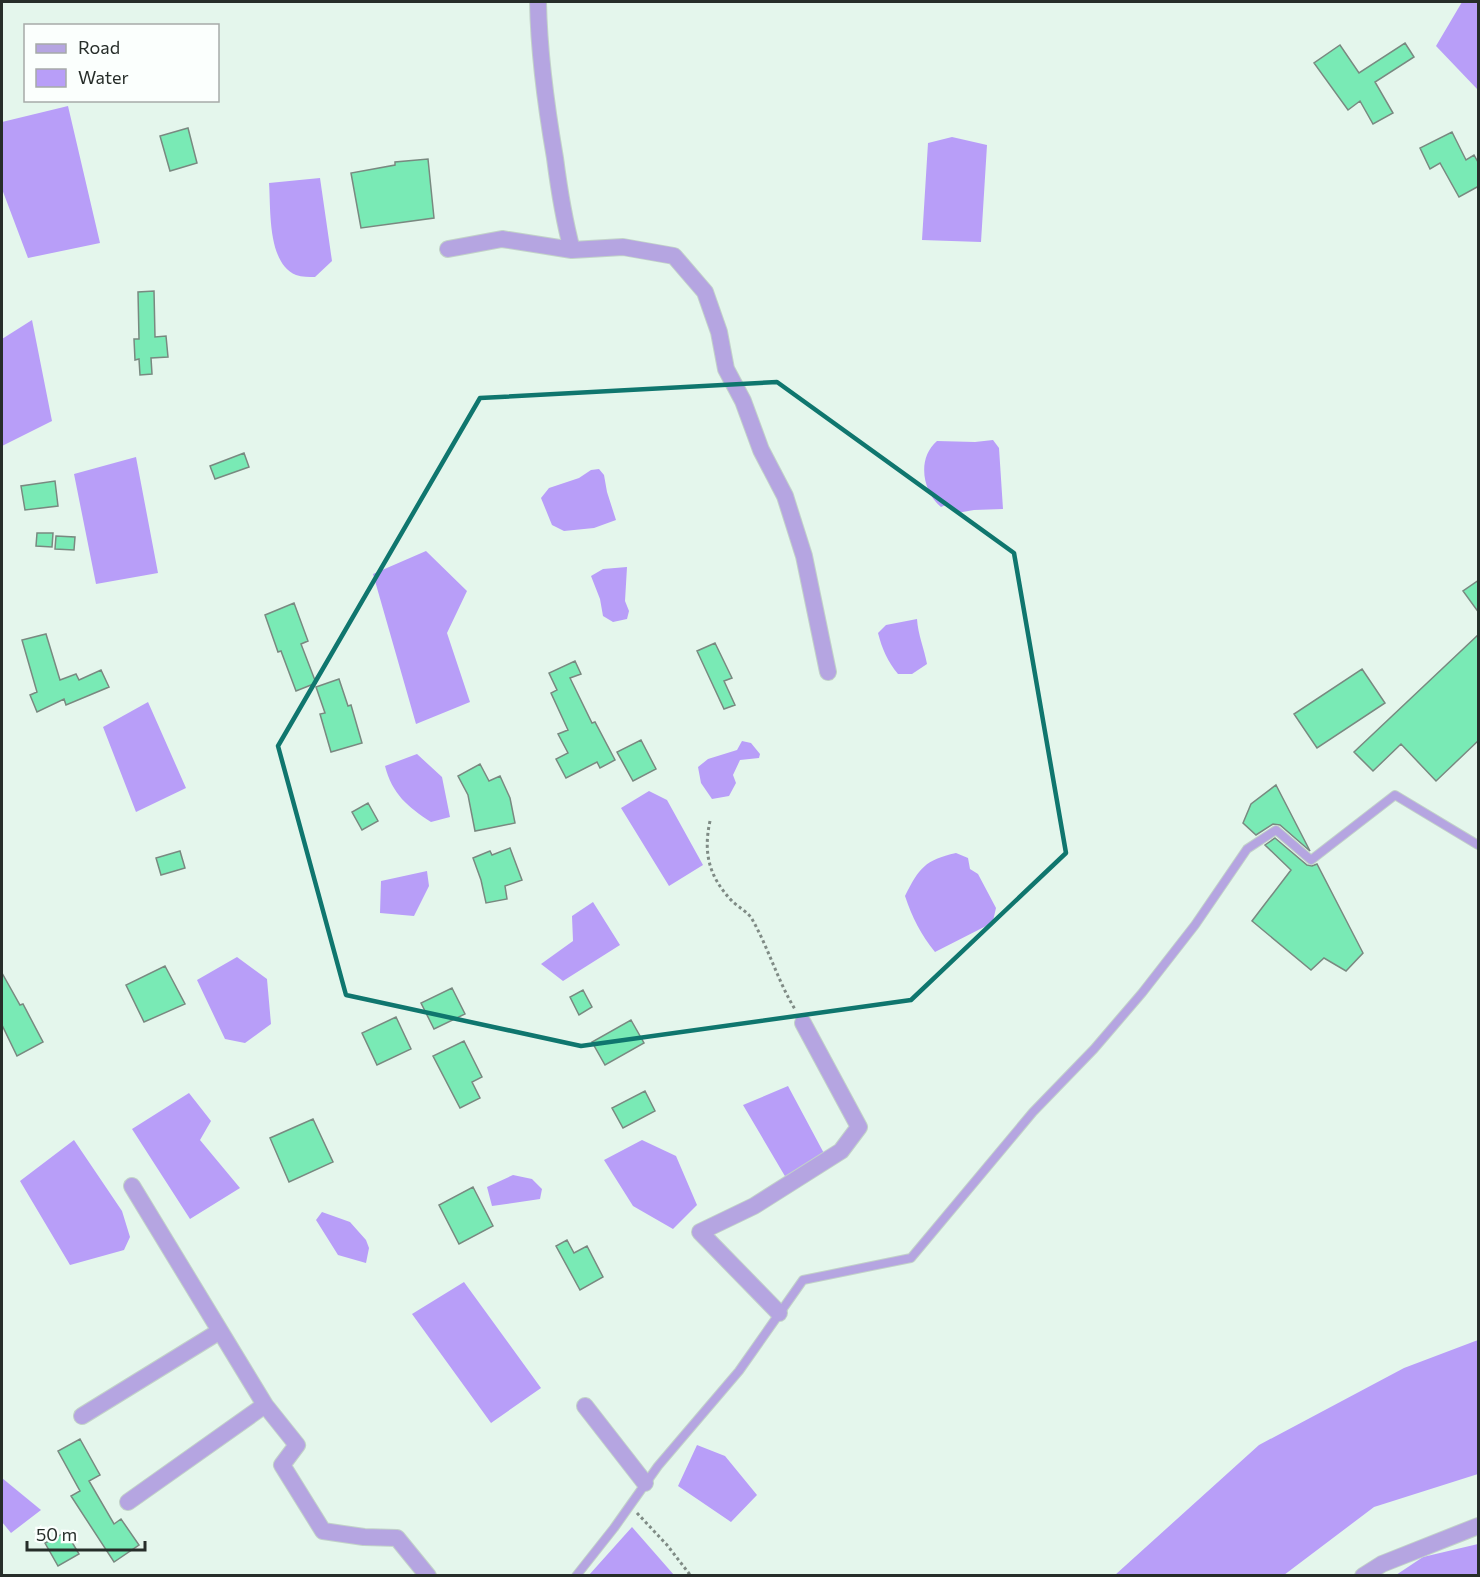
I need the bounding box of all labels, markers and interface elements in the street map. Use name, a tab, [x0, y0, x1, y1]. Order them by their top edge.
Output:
legend	[24, 24, 219, 102]
text: Road	[78, 36, 120, 58]
text: Water	[78, 66, 129, 88]
scale bar	[27, 1514, 146, 1552]
text: 50 m	[36, 1523, 77, 1545]

